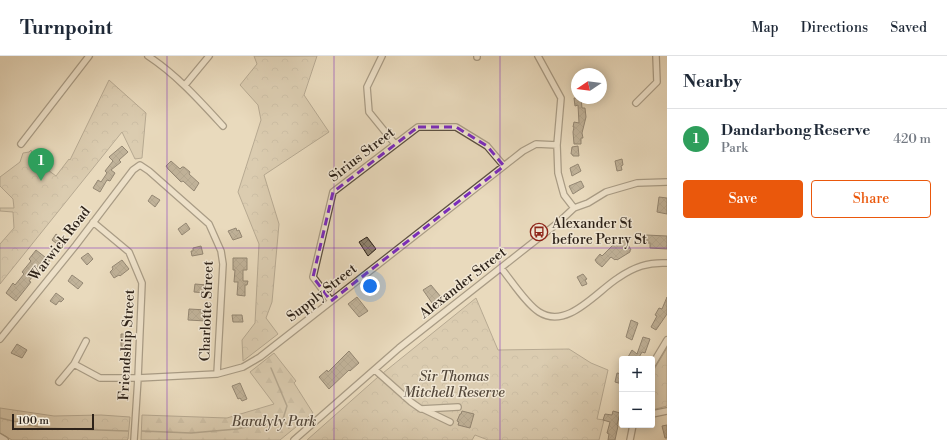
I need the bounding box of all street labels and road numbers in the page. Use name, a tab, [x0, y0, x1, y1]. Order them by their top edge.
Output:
street label: Sirius Street	[325, 124, 399, 186]
street label: Warwick Road	[25, 203, 95, 286]
street label: Alexander Street	[415, 243, 510, 323]
street label: Charlotte Street	[196, 260, 218, 362]
street label: Supply Street	[283, 260, 361, 326]
street label: Friendship Street	[115, 289, 139, 401]

